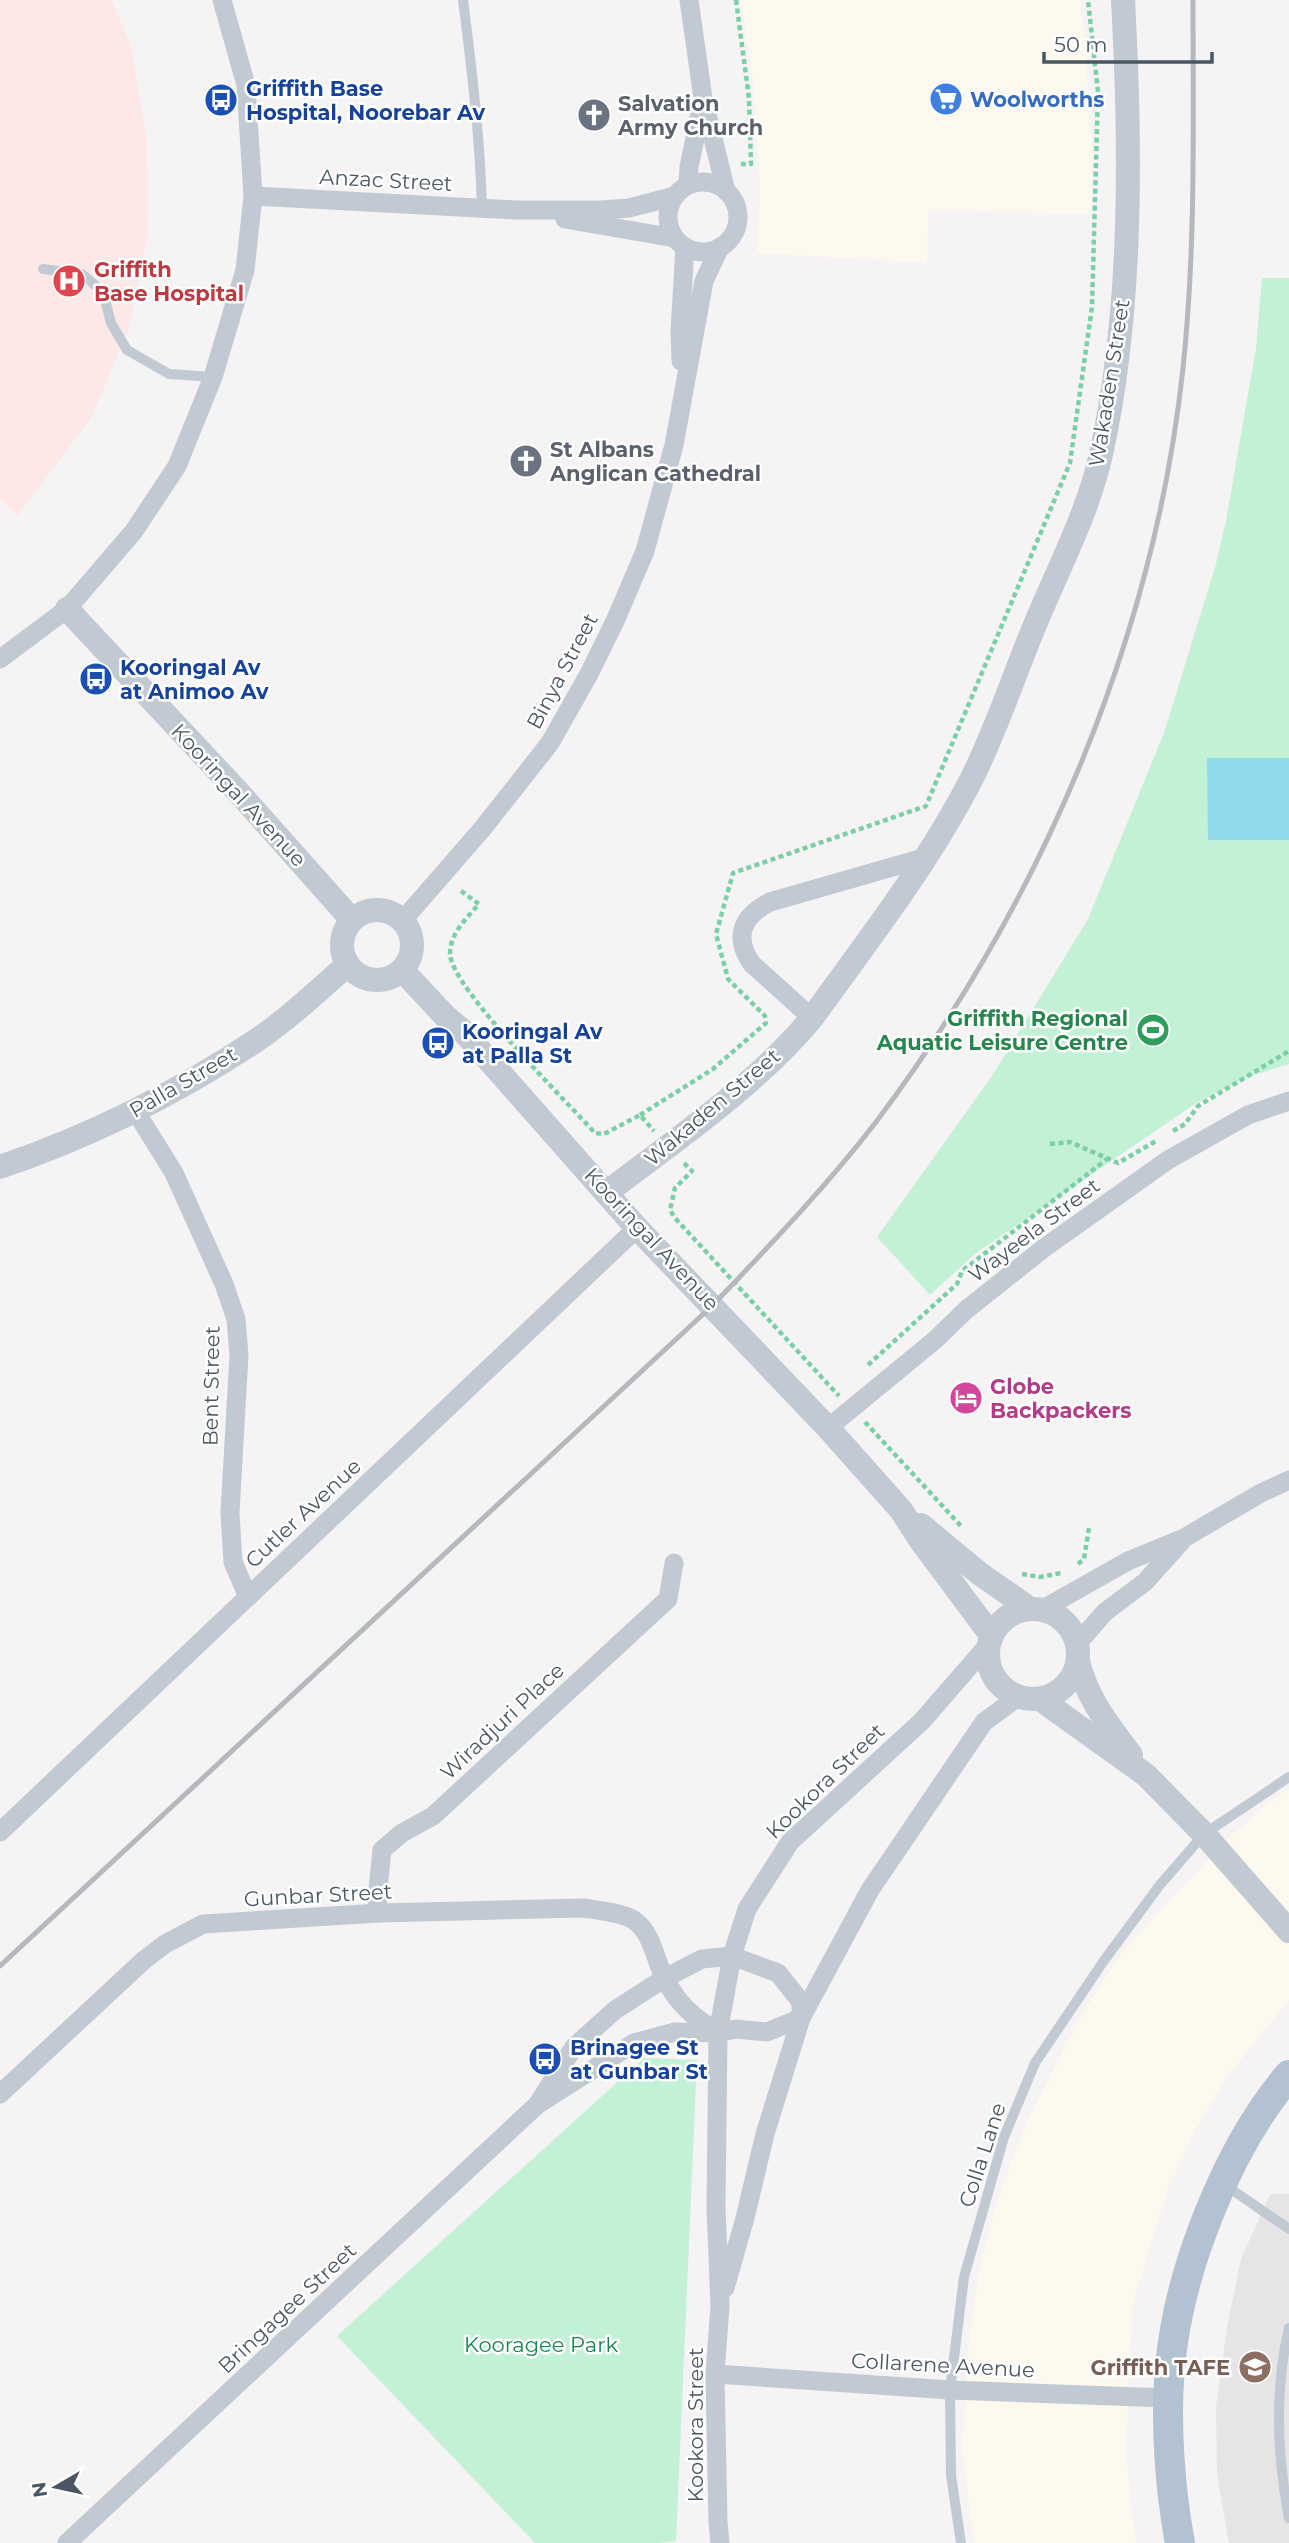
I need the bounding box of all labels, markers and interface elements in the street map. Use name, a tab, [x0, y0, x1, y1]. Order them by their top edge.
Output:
scale bar	[1044, 21, 1212, 65]
text: 50 m	[1054, 32, 1108, 57]
place label: Griffith Base Hospital, Noorebar Av	[246, 76, 486, 125]
supermarket icon: Woolworths	[927, 80, 965, 118]
bus stop icon: Griffith Base Hospital, Noorebar Av	[202, 81, 240, 119]
place label: Woolworths	[970, 87, 1104, 112]
place label: Salvation Army Church	[617, 91, 763, 140]
church icon: Salvation Army Church	[575, 96, 613, 134]
street label: Anzac Street	[319, 164, 453, 196]
place label: Griffith Base Hospital	[94, 257, 244, 306]
hospital icon: Griffith Base Hospital	[50, 262, 88, 300]
street label: Wakaden Street	[1083, 297, 1135, 469]
place label: St Albans Anglican Cathedral	[549, 437, 761, 486]
church icon: St Albans Anglican Cathedral	[507, 442, 545, 480]
street label: Binya Street	[521, 609, 603, 733]
place label: Kooringal Av at Animoo Av	[120, 655, 269, 704]
bus stop icon: Kooringal Av at Animoo Av	[77, 660, 115, 698]
street label: Kooringal Avenue	[166, 718, 312, 872]
place label: Griffith Regional Aquatic Leisure Centre	[876, 1006, 1128, 1055]
sports icon: Griffith Regional Aquatic Leisure Centre	[1134, 1011, 1172, 1049]
place label: Kooringal Av at Palla St	[462, 1019, 603, 1068]
bus stop icon: Kooringal Av at Palla St	[419, 1024, 457, 1062]
street label: Palla Street	[125, 1041, 241, 1123]
street label: Wakaden Street	[639, 1043, 785, 1171]
street label: Kooringal Avenue	[579, 1162, 725, 1316]
street label: Wayeela Street	[964, 1173, 1104, 1287]
street label: Bent Street	[197, 1326, 225, 1446]
place label: Globe Backpackers	[990, 1374, 1132, 1423]
hotel icon: Globe Backpackers	[947, 1379, 985, 1417]
street label: Cutler Avenue	[240, 1453, 366, 1573]
street label: Wiradjuri Place	[435, 1657, 569, 1785]
street label: Kookora Street	[761, 1718, 889, 1844]
street label: Gunbar Street	[243, 1879, 393, 1911]
place label: Brinagee St at Gunbar St	[570, 2035, 708, 2084]
bus stop icon: Brinagee St at Gunbar St	[526, 2040, 564, 2078]
street label: Colla Lane	[953, 2100, 1011, 2210]
street label: Bringagee Street	[213, 2238, 361, 2378]
park label: Kooragee Park	[464, 2332, 618, 2357]
street label: Kookora Street	[683, 2348, 708, 2503]
street label: Collarene Avenue	[851, 2348, 1035, 2382]
school or university icon: Griffith TAFE	[1236, 2348, 1274, 2386]
place label: Griffith TAFE	[1090, 2355, 1230, 2380]
north arrow	[21, 2452, 91, 2522]
text: N	[27, 2480, 52, 2499]

